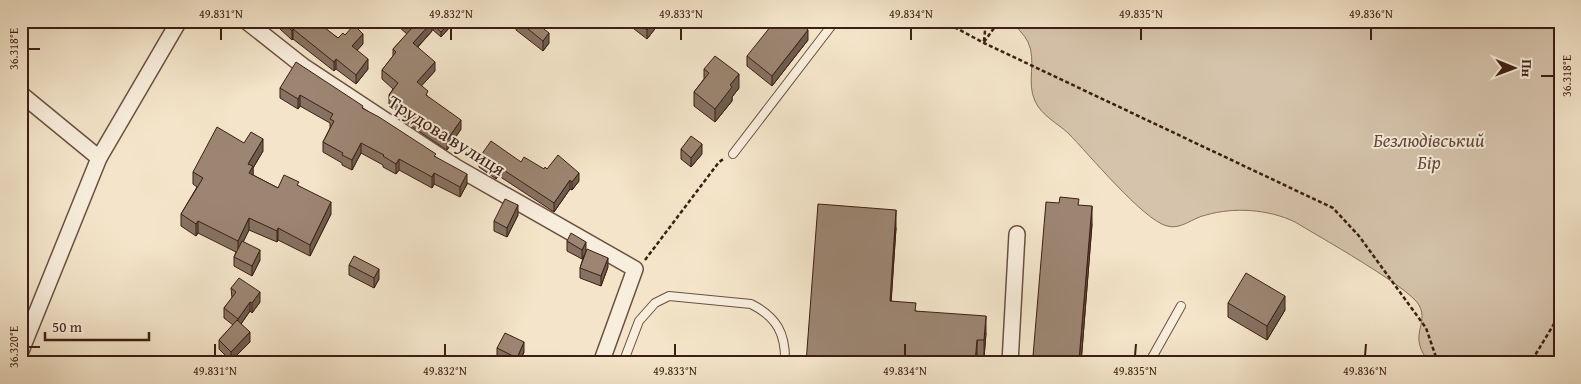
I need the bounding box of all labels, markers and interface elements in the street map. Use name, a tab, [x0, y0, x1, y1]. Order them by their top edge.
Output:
text: 49.831°N	[199, 5, 243, 22]
text: 49.832°N	[429, 5, 473, 22]
text: 49.833°N	[659, 5, 703, 22]
text: 49.834°N	[889, 5, 933, 22]
text: 49.835°N	[1119, 5, 1163, 22]
text: 49.836°N	[1349, 5, 1393, 22]
text: 36.318°E	[5, 28, 22, 70]
north arrow	[1488, 42, 1538, 92]
text: 36.318°E	[1558, 55, 1575, 97]
text: Пн	[1517, 59, 1537, 78]
street label: Трудова вулиця	[383, 88, 512, 183]
park label: Безлюдівський Бір	[1373, 126, 1485, 176]
scale bar	[45, 309, 149, 341]
text: 50 m	[52, 316, 83, 337]
text: 36.320°E	[5, 326, 22, 368]
text: 49.831°N	[193, 362, 237, 379]
text: 49.832°N	[423, 362, 467, 379]
text: 49.833°N	[653, 362, 697, 379]
text: 49.834°N	[883, 362, 927, 379]
text: 49.835°N	[1113, 362, 1157, 379]
text: 49.836°N	[1343, 362, 1387, 379]

